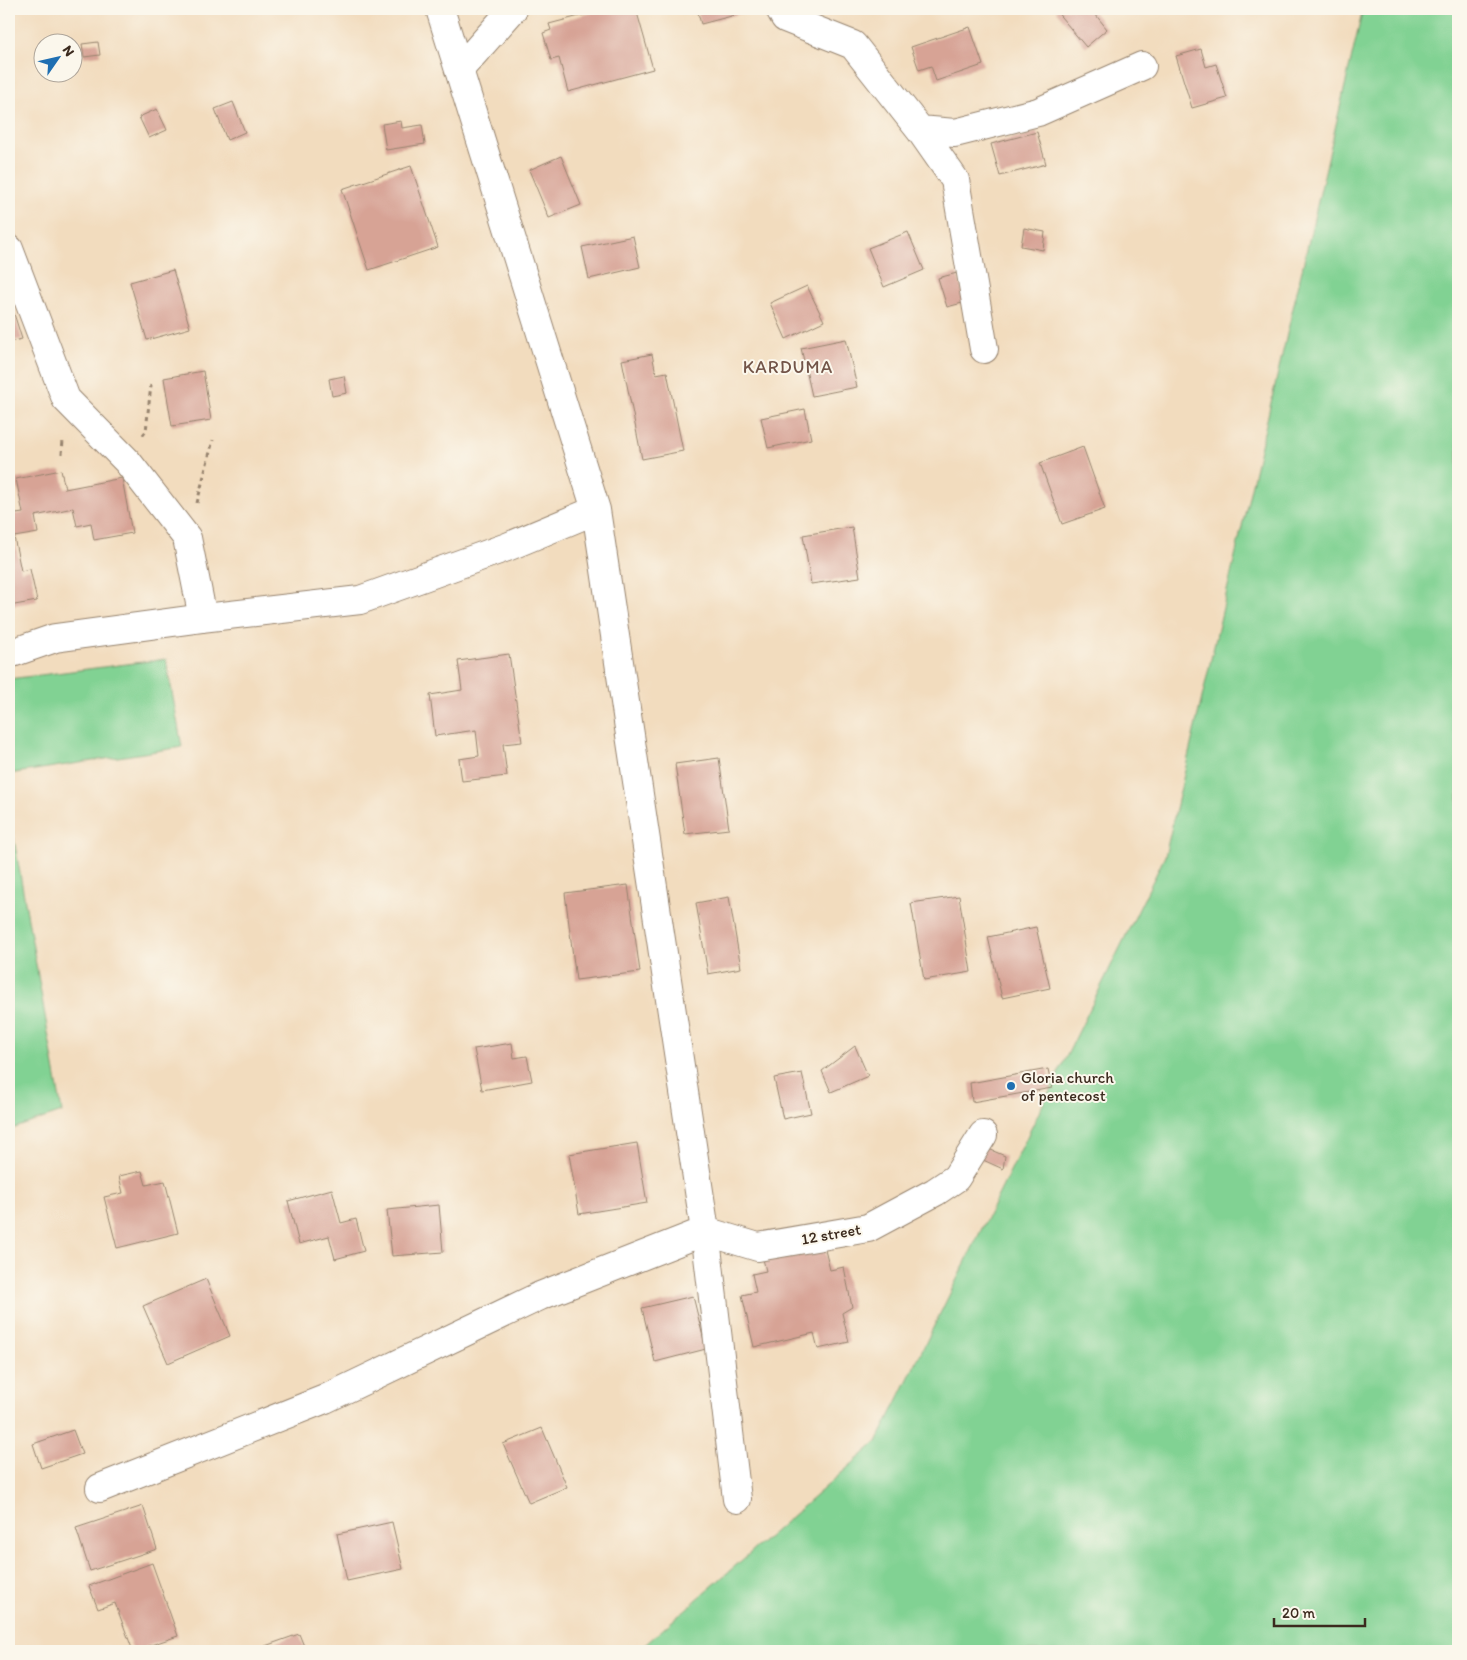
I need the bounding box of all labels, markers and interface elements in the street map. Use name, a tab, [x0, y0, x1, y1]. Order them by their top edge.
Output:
north arrow	[32, 32, 82, 82]
text: N	[59, 42, 78, 60]
district label: KARDUMA	[743, 356, 833, 378]
place label: Gloria church of pentecost	[1021, 1068, 1114, 1105]
marker: Gloria church of pentecost	[1005, 1080, 1017, 1092]
street label: 12 street	[800, 1219, 862, 1249]
scale bar	[1274, 1595, 1366, 1627]
text: 20 m	[1282, 1604, 1316, 1622]

